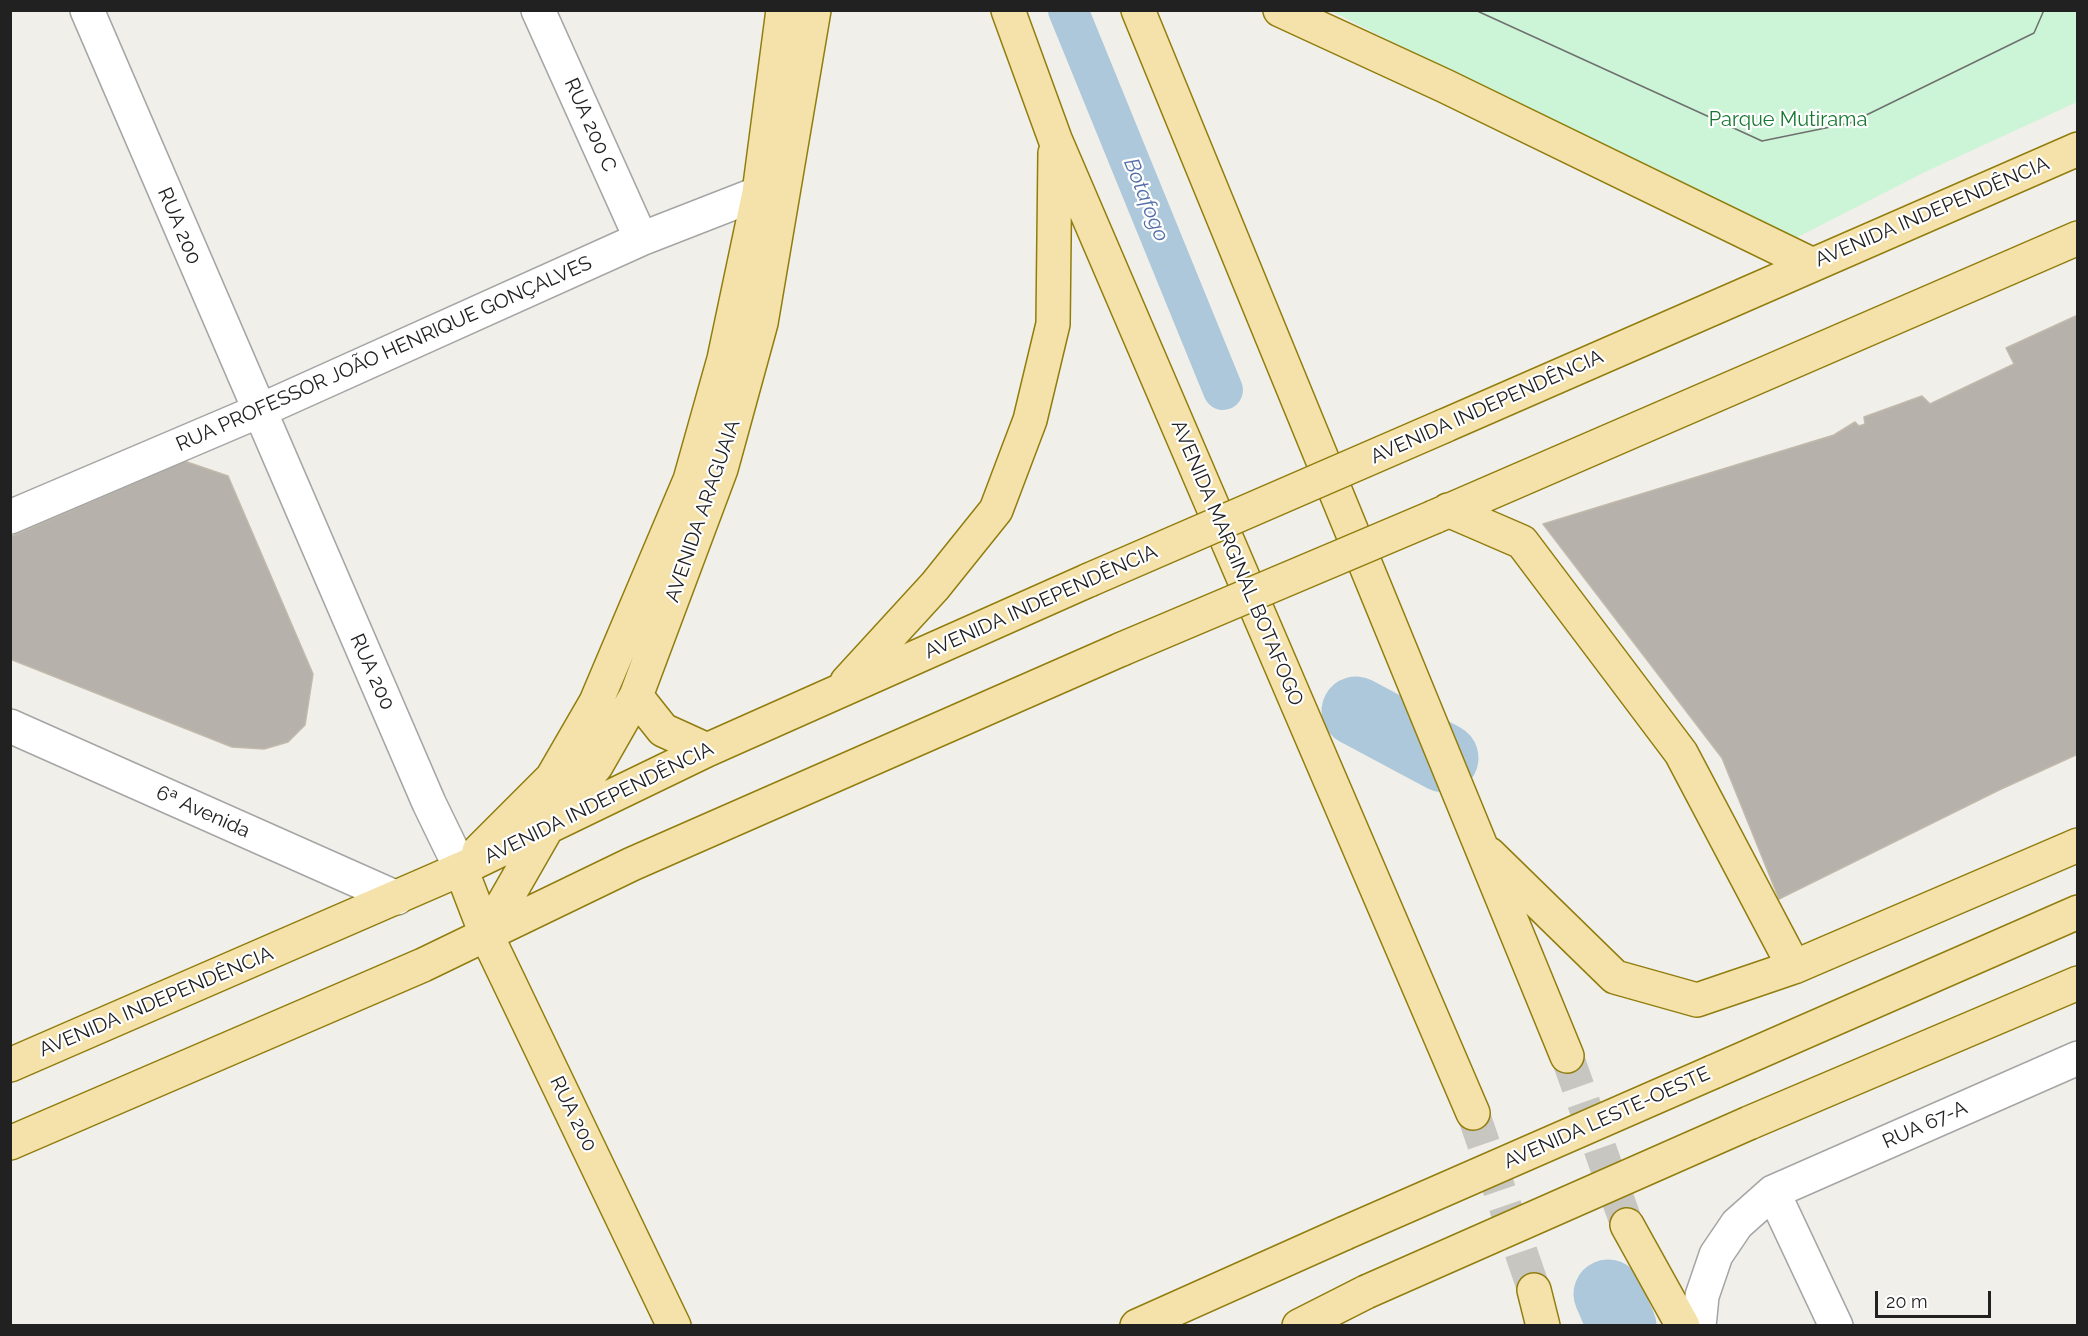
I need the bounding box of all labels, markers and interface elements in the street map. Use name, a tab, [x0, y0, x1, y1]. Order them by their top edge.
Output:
street label: RUA 200 C	[559, 74, 621, 176]
park label: Parque Mutirama	[1709, 108, 1867, 132]
street label: AVENIDA INDEPENDÊNCIA	[1811, 152, 2053, 272]
water label: Botafogo	[1118, 155, 1174, 245]
street label: RUA 200	[152, 184, 206, 268]
street label: RUA PROFESSOR JOÃO HENRIQUE GONÇALVES	[173, 251, 595, 457]
street label: AVENIDA INDEPENDÊNCIA	[1367, 345, 1607, 469]
street label: AVENIDA ARAGUAIA	[661, 417, 745, 605]
street label: AVENIDA MARGINAL BOTAFOGO	[1166, 417, 1308, 709]
street label: AVENIDA INDEPENDÊNCIA	[921, 540, 1161, 664]
street label: RUA 200	[345, 630, 399, 714]
street label: AVENIDA INDEPENDÊNCIA	[480, 737, 718, 869]
street label: 6ª Avenida	[152, 781, 254, 843]
street label: AVENIDA INDEPENDÊNCIA	[35, 942, 277, 1062]
street label: AVENIDA LESTE-OESTE	[1500, 1062, 1714, 1174]
street label: RUA 200	[544, 1072, 602, 1156]
street label: RUA 67-A	[1879, 1096, 1971, 1154]
scale bar	[1878, 1279, 1994, 1317]
text: 20 m	[1886, 1291, 1928, 1312]

